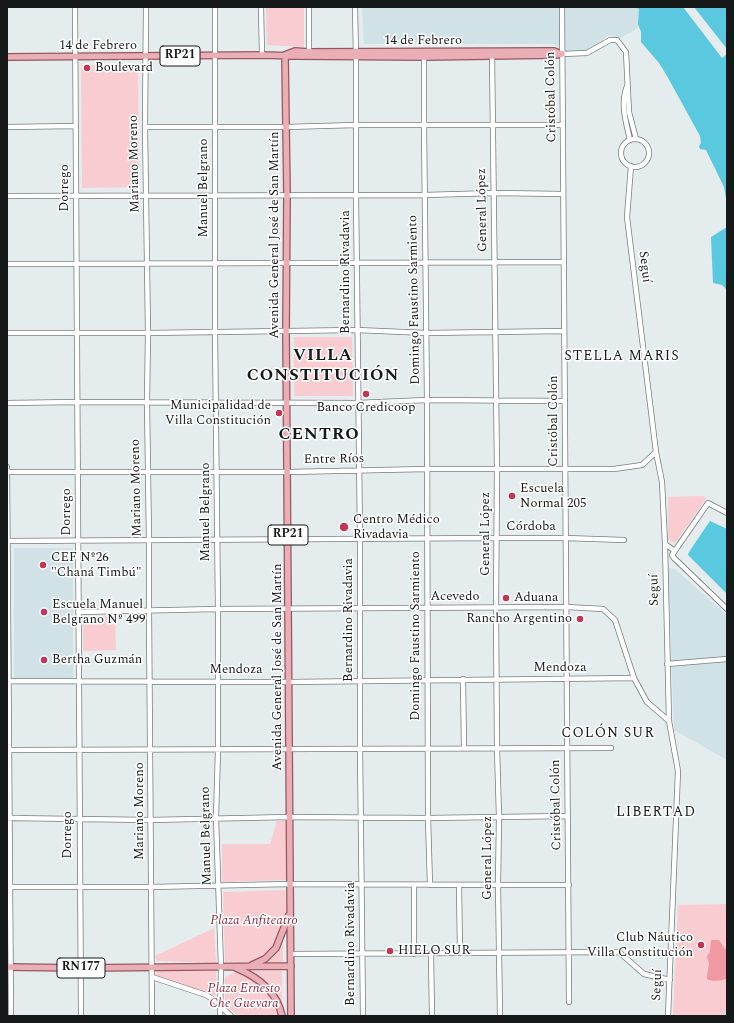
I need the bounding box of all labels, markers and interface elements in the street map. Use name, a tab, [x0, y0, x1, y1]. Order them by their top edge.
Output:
street label: 14 de Febrero	[384, 33, 462, 49]
street label: 14 de Febrero	[59, 38, 137, 54]
road number: RP21	[160, 46, 200, 66]
street label: Cristóbal Colón	[543, 51, 561, 143]
place label: Boulevard	[95, 60, 153, 76]
marker: Boulevard	[82, 63, 92, 73]
street label: Mariano Moreno	[126, 115, 144, 213]
street label: Avenida General José de San Martín	[267, 131, 283, 339]
street label: Manuel Belgrano	[196, 138, 212, 238]
street label: Dorrego	[57, 164, 73, 212]
street label: General López	[474, 168, 492, 252]
street label: Bernardino Rivadavia	[338, 210, 354, 334]
street label: Domingo Faustino Sarmiento	[406, 215, 424, 385]
street label: Seguí	[634, 250, 654, 284]
district label: VILLA CONSTITUCIÓN	[247, 347, 399, 387]
district label: STELLA MARIS	[564, 349, 680, 365]
street label: Cristóbal Colón	[546, 375, 562, 467]
marker: Banco Credicoop	[361, 389, 371, 399]
place label: Municipalidad de Villa Constitución	[165, 398, 271, 429]
place label: Banco Credicoop	[317, 400, 415, 416]
marker: Municipalidad de Villa Constitución	[274, 408, 284, 418]
district label: CENTRO	[278, 426, 360, 446]
street label: Mariano Moreno	[128, 439, 146, 537]
street label: Entre Ríos	[303, 452, 365, 468]
street label: Manuel Belgrano	[198, 462, 214, 562]
place label: Escuela Normal 205	[520, 481, 587, 512]
street label: Dorrego	[59, 488, 75, 536]
marker: Escuela Normal 205	[507, 491, 517, 501]
street label: General López	[478, 492, 494, 576]
place label: Centro Médico Rivadavia	[353, 512, 440, 543]
street label: Córdoba	[506, 519, 556, 535]
marker: Centro Médico Rivadavia	[338, 521, 350, 533]
road number: RP21	[268, 525, 308, 545]
place label: CEF Nº26 "Chaná Timbú"	[51, 550, 142, 581]
street label: Domingo Faustino Sarmiento	[408, 551, 424, 721]
street label: Bernardino Rivadavia	[341, 558, 357, 682]
marker: CEF Nº26 "Chaná Timbú"	[38, 560, 48, 570]
street label: Avenida General José de San Martín	[270, 563, 286, 771]
street label: Seguí	[647, 574, 663, 606]
street label: Acevedo	[431, 589, 479, 605]
place label: Aduana	[514, 590, 558, 606]
marker: Aduana	[501, 593, 511, 603]
place label: Escuela Manuel Belgrano Nº 499	[52, 597, 146, 628]
marker: Escuela Manuel Belgrano Nº 499	[39, 607, 49, 617]
place label: Rancho Argentino	[466, 611, 572, 627]
marker: Rancho Argentino	[575, 614, 585, 624]
place label: Bertha Guzmán	[52, 652, 142, 668]
marker: Bertha Guzmán	[39, 655, 49, 665]
street label: Mendoza	[533, 660, 587, 676]
street label: Mendoza	[209, 662, 263, 678]
district label: COLÓN SUR	[561, 726, 655, 742]
street label: Cristóbal Colón	[548, 759, 566, 851]
street label: Mariano Moreno	[132, 762, 148, 860]
street label: Manuel Belgrano	[198, 786, 216, 886]
district label: LIBERTAD	[616, 805, 696, 821]
street label: Dorrego	[60, 811, 76, 859]
street label: General López	[480, 816, 496, 900]
street label: Bernardino Rivadavia	[343, 882, 359, 1006]
park label: Plaza Anfiteatro	[210, 913, 298, 929]
place label: Club Náutico Villa Constitución	[587, 930, 693, 961]
marker: Club Náutico Villa Constitución	[696, 940, 706, 950]
place label: HIELO SUR	[398, 943, 470, 959]
marker: HIELO SUR	[385, 946, 395, 956]
road number: RN177	[57, 958, 105, 978]
street label: Seguí	[650, 969, 666, 1001]
park label: Plaza Ernesto Che Guevara	[208, 981, 280, 1012]

